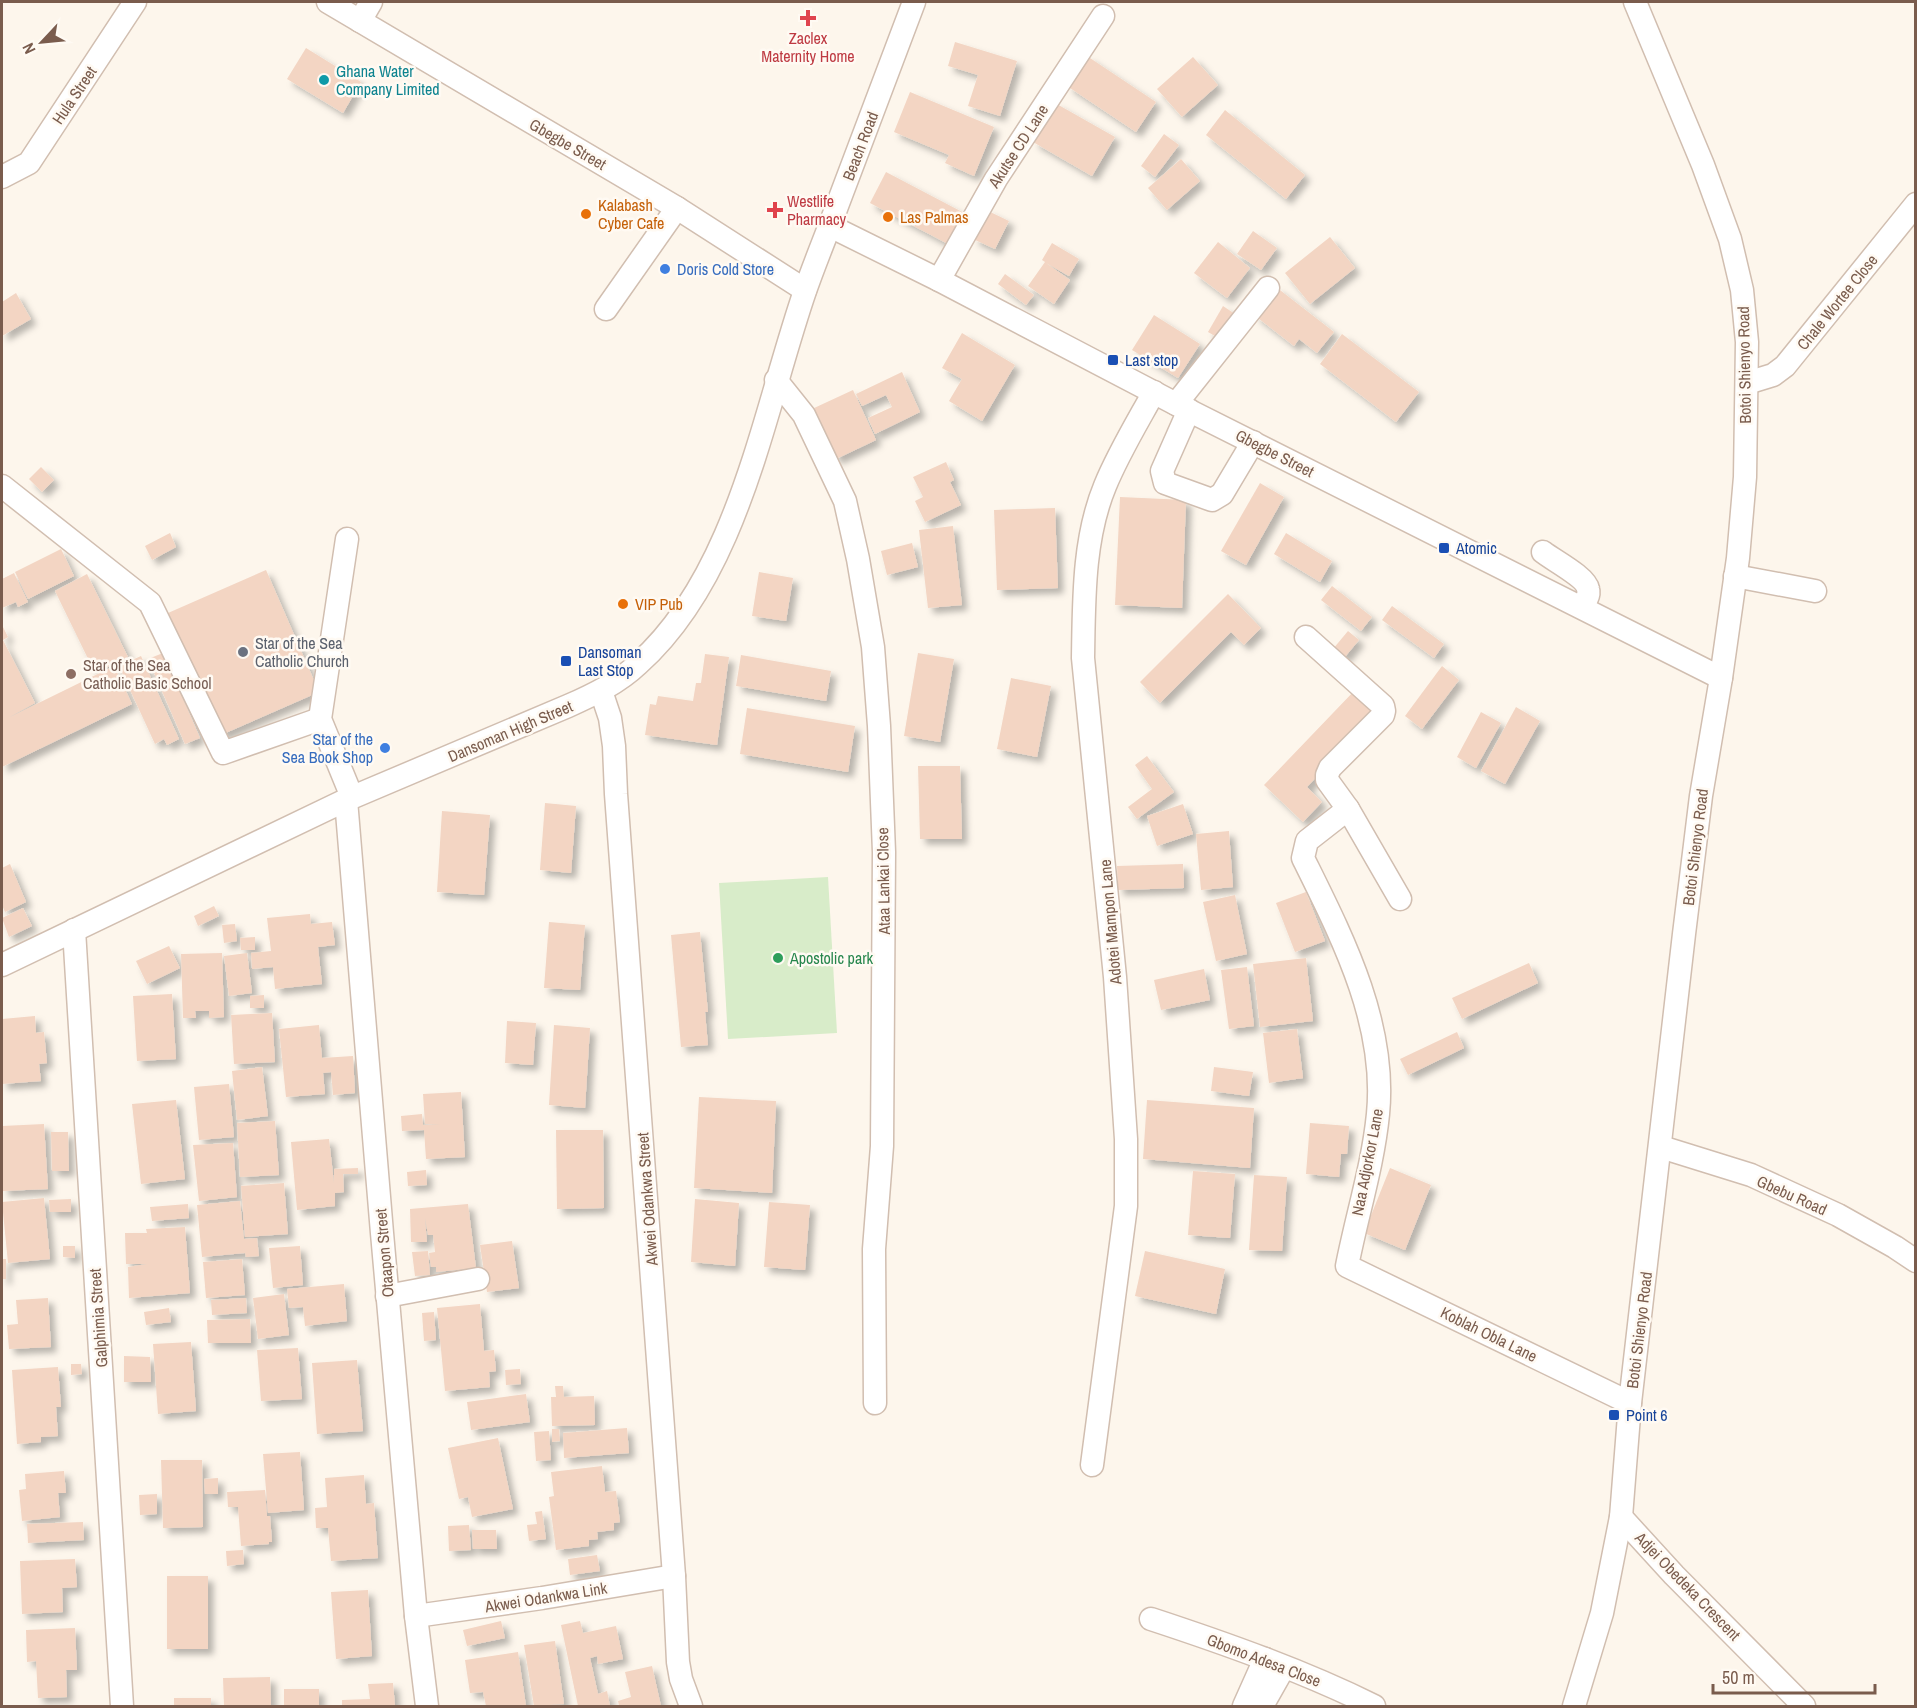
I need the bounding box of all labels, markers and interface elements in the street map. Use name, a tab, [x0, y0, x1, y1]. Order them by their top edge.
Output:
marker: Zaclex Maternity Home	[799, 9, 817, 27]
north arrow	[12, 12, 72, 72]
place label: Zaclex Maternity Home	[761, 27, 855, 67]
text: N	[17, 39, 40, 58]
place label: Ghana Water Company Limited	[336, 60, 440, 100]
street label: Hula Street	[47, 61, 102, 128]
marker: Ghana Water Company Limited	[317, 73, 331, 87]
street label: Akutse CD Lane	[982, 100, 1053, 193]
street label: Beach Road	[837, 108, 883, 184]
street label: Gbegbe Street	[526, 113, 611, 175]
place label: Westlife Pharmacy	[787, 190, 846, 230]
place label: Kalabash Cyber Cafe	[598, 194, 664, 234]
marker: Westlife Pharmacy	[768, 203, 782, 217]
place label: Las Palmas	[900, 206, 969, 228]
marker: Kalabash Cyber Cafe	[579, 207, 593, 221]
marker: Las Palmas	[881, 210, 895, 224]
street label: Chale Wortee Close	[1792, 250, 1882, 354]
place label: Doris Cold Store	[677, 258, 774, 280]
marker: Doris Cold Store	[658, 262, 672, 276]
street label: Botoi Shienyo Road	[1732, 306, 1756, 424]
place label: Last stop	[1125, 349, 1178, 371]
marker: Last stop	[1106, 353, 1120, 367]
street label: Gbegbe Street	[1232, 424, 1318, 482]
place label: Atomic	[1455, 537, 1497, 559]
marker: Atomic	[1437, 541, 1451, 555]
place label: VIP Pub	[635, 593, 683, 615]
marker: VIP Pub	[616, 597, 630, 611]
place label: Star of the Sea Catholic Church	[255, 632, 349, 672]
place label: Dansoman Last Stop	[578, 641, 641, 681]
marker: Star of the Sea Catholic Church	[236, 645, 250, 659]
place label: Star of the Sea Catholic Basic School	[83, 654, 211, 694]
marker: Dansoman Last Stop	[559, 654, 573, 668]
marker: Star of the Sea Catholic Basic School	[64, 667, 78, 681]
street label: Dansoman High Street	[444, 695, 576, 767]
place label: Star of the Sea Book Shop	[282, 728, 373, 768]
marker: Star of the Sea Book Shop	[378, 741, 392, 755]
street label: Botoi Shienyo Road	[1677, 787, 1713, 907]
street label: Ataa Lankai Close	[871, 827, 895, 936]
street label: Adotei Mampon Lane	[1094, 859, 1127, 986]
place label: Apostolic park	[789, 947, 874, 969]
marker: Apostolic park	[771, 951, 785, 965]
street label: Naa Adjorkor Lane	[1346, 1107, 1388, 1217]
street label: Akwei Odankwa Street	[631, 1131, 663, 1267]
street label: Gbebu Road	[1754, 1170, 1830, 1220]
street label: Otaapon Street	[369, 1207, 399, 1298]
street label: Galphimia Street	[84, 1267, 112, 1368]
street label: Botoi Shienyo Road	[1621, 1270, 1657, 1390]
street label: Koblah Obla Lane	[1437, 1301, 1541, 1367]
place label: Point 6	[1626, 1404, 1668, 1426]
marker: Point 6	[1607, 1408, 1621, 1422]
street label: Adjei Obedeka Crescent	[1630, 1526, 1746, 1645]
street label: Akwei Odankwa Link	[482, 1576, 609, 1618]
street label: Gbomo Adesa Close	[1204, 1628, 1324, 1692]
scale bar	[1713, 1657, 1875, 1695]
text: 50 m	[1722, 1665, 1755, 1690]

